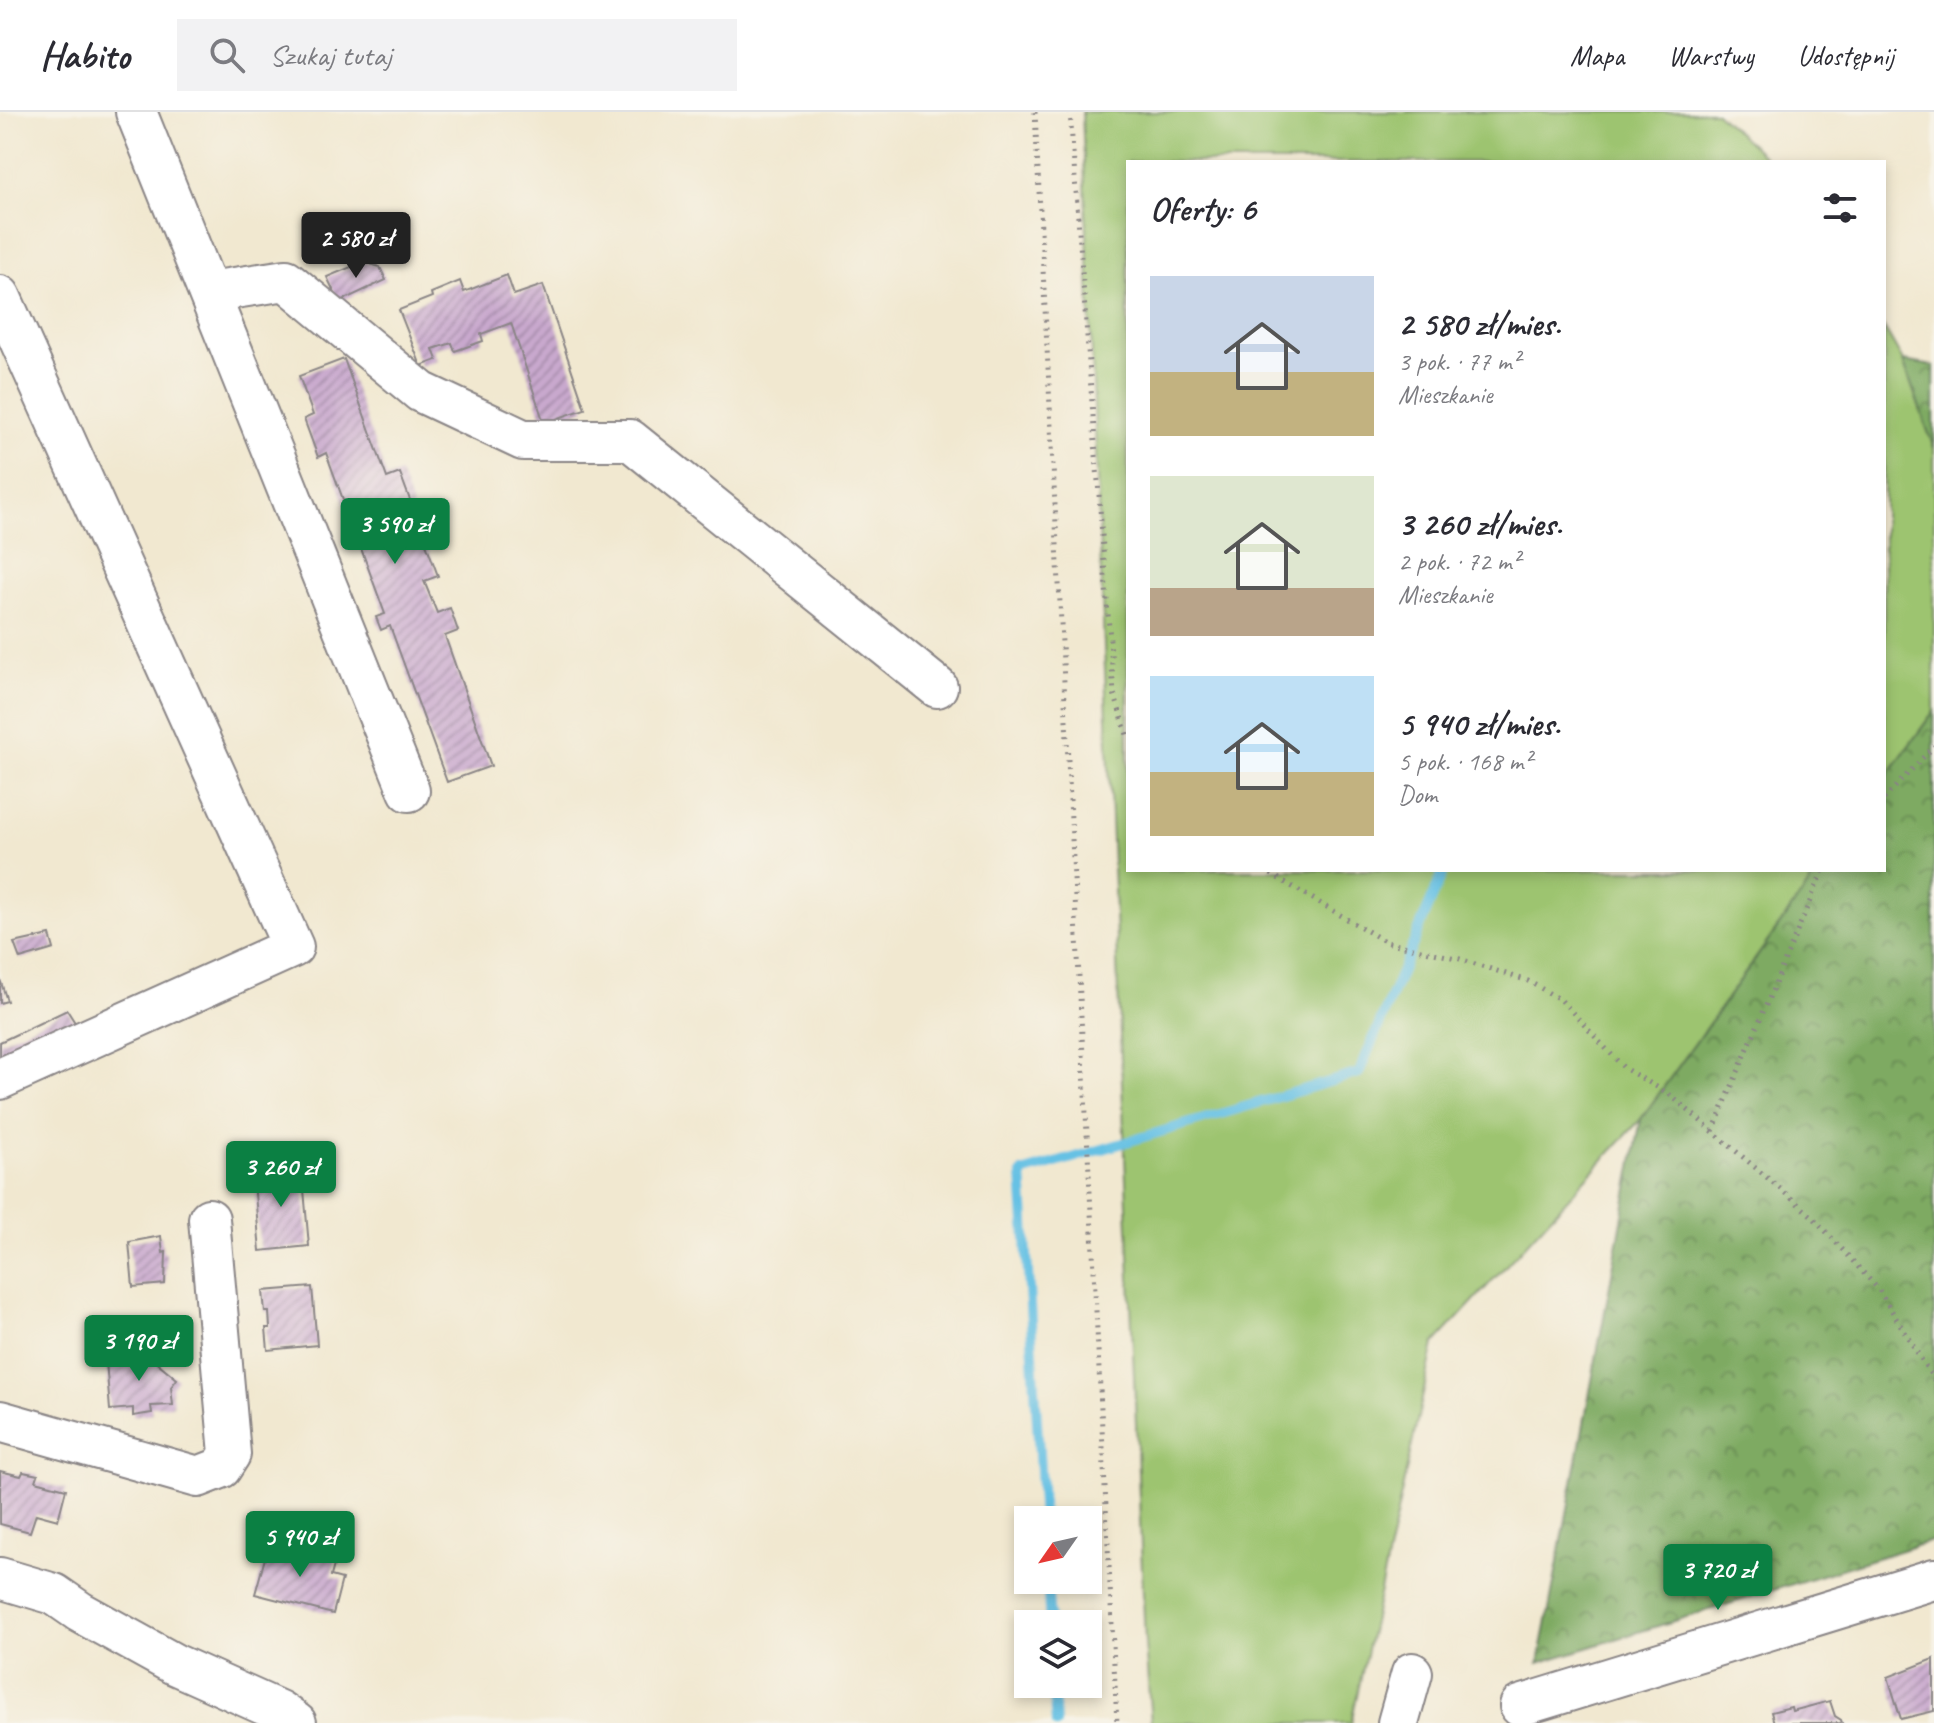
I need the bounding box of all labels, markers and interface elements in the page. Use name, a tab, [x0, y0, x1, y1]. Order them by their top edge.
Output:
search box	[177, 19, 737, 91]
text: Habito	[40, 32, 129, 79]
icon: search	[205, 33, 249, 77]
text: Szukaj tutaj	[269, 36, 392, 74]
text: Mapa	[1570, 38, 1624, 73]
text: Warstwy	[1668, 38, 1754, 73]
text: Udostępnij	[1798, 38, 1894, 73]
icon: filters	[1818, 186, 1862, 230]
text: Oferty: 6	[1150, 187, 1255, 230]
pin: 2 580 zł	[273, 212, 439, 280]
text: 2 580 zł	[319, 221, 393, 254]
text: 2 580 zł/mies.	[1398, 302, 1561, 345]
icon: home	[1214, 308, 1310, 404]
text: 3 pok. · 77 m²	[1398, 345, 1520, 378]
text: Mieszkanie	[1398, 378, 1493, 411]
pin: 3 590 zł	[312, 498, 478, 566]
text: 3 260 zł/mies.	[1398, 502, 1562, 545]
text: 3 590 zł	[359, 507, 431, 540]
icon: home	[1214, 508, 1310, 604]
text: 2 pok. · 72 m²	[1398, 545, 1520, 578]
text: Mieszkanie	[1398, 578, 1493, 611]
text: 5 940 zł/mies.	[1398, 702, 1560, 745]
icon: home	[1214, 708, 1310, 804]
text: 5 pok. · 168 m²	[1398, 745, 1531, 778]
text: Dom	[1398, 778, 1437, 811]
pin: 3 260 zł	[198, 1141, 364, 1209]
text: 3 260 zł	[244, 1150, 318, 1183]
pin: 3 190 zł	[56, 1315, 222, 1383]
text: 3 190 zł	[102, 1324, 176, 1357]
north arrow	[1014, 1506, 1102, 1594]
map controls	[1014, 1506, 1102, 1698]
pin: 5 940 zł	[217, 1511, 383, 1579]
text: 5 940 zł	[264, 1520, 336, 1553]
pin: 3 720 zł	[1635, 1544, 1801, 1612]
text: 3 720 zł	[1681, 1553, 1755, 1586]
button: layers	[1014, 1610, 1102, 1698]

